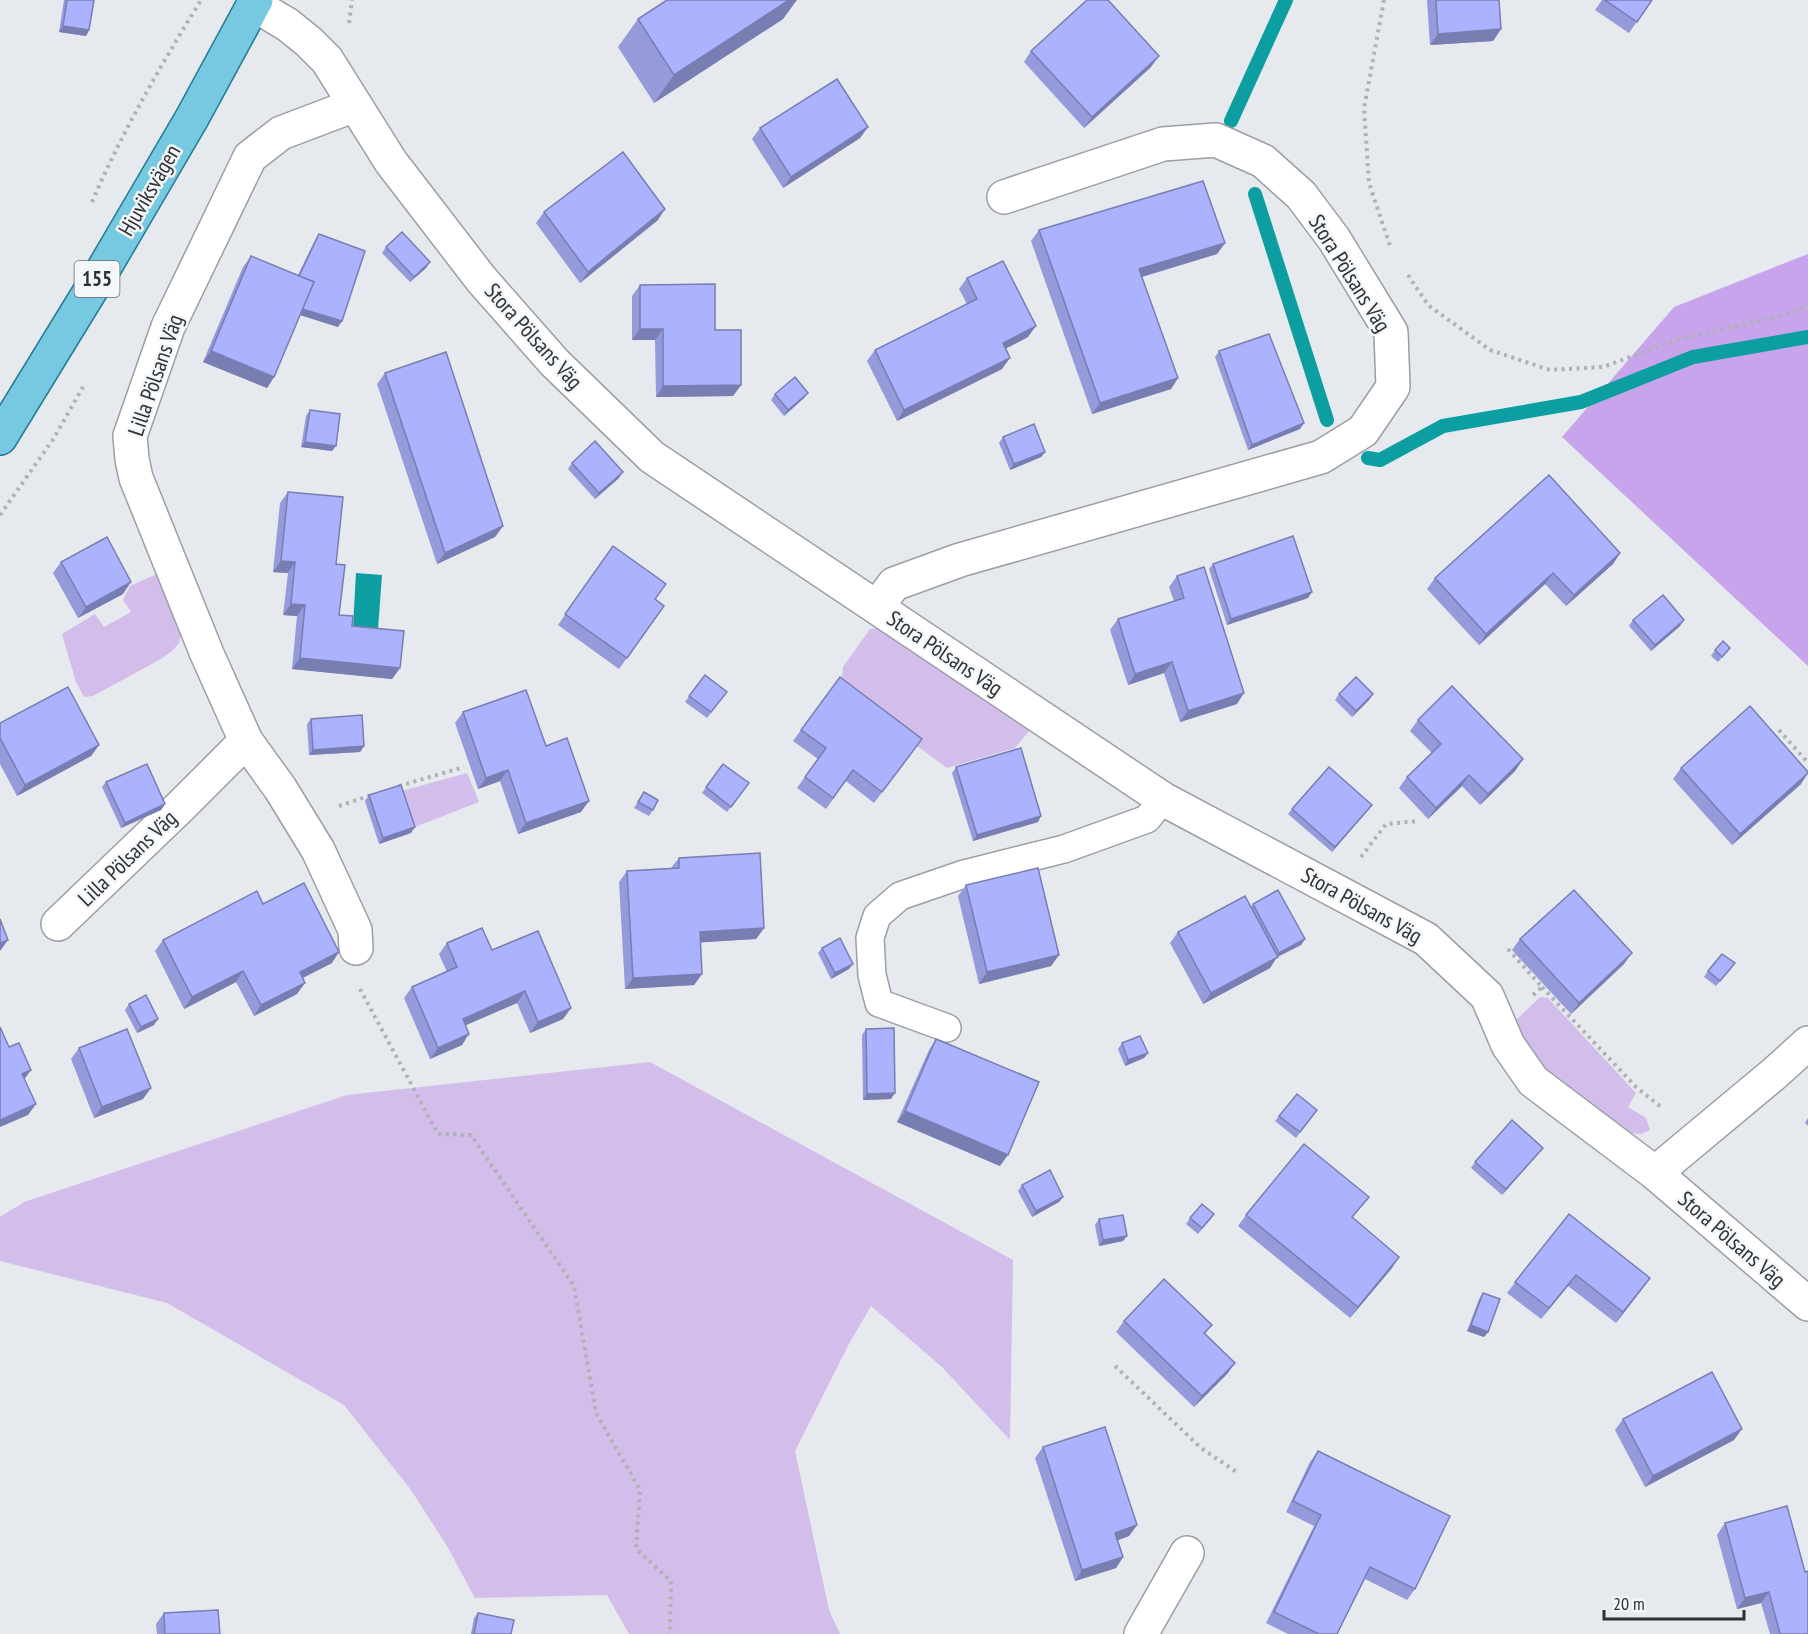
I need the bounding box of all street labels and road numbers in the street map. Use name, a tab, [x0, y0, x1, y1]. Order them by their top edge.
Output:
street label: Hjuviksvägen	[112, 139, 186, 241]
street label: Stora Pölsans Väg	[1303, 209, 1397, 337]
road number: 155	[74, 261, 120, 297]
street label: Stora Pölsans Väg	[479, 277, 589, 395]
street label: Lilla Pölsans Väg	[121, 311, 189, 439]
street label: Stora Pölsans Väg	[882, 604, 1008, 702]
street label: Lilla Pölsans Väg	[72, 804, 182, 912]
street label: Stora Pölsans Väg	[1297, 860, 1427, 950]
street label: Stora Pölsans Väg	[1672, 1185, 1792, 1293]

